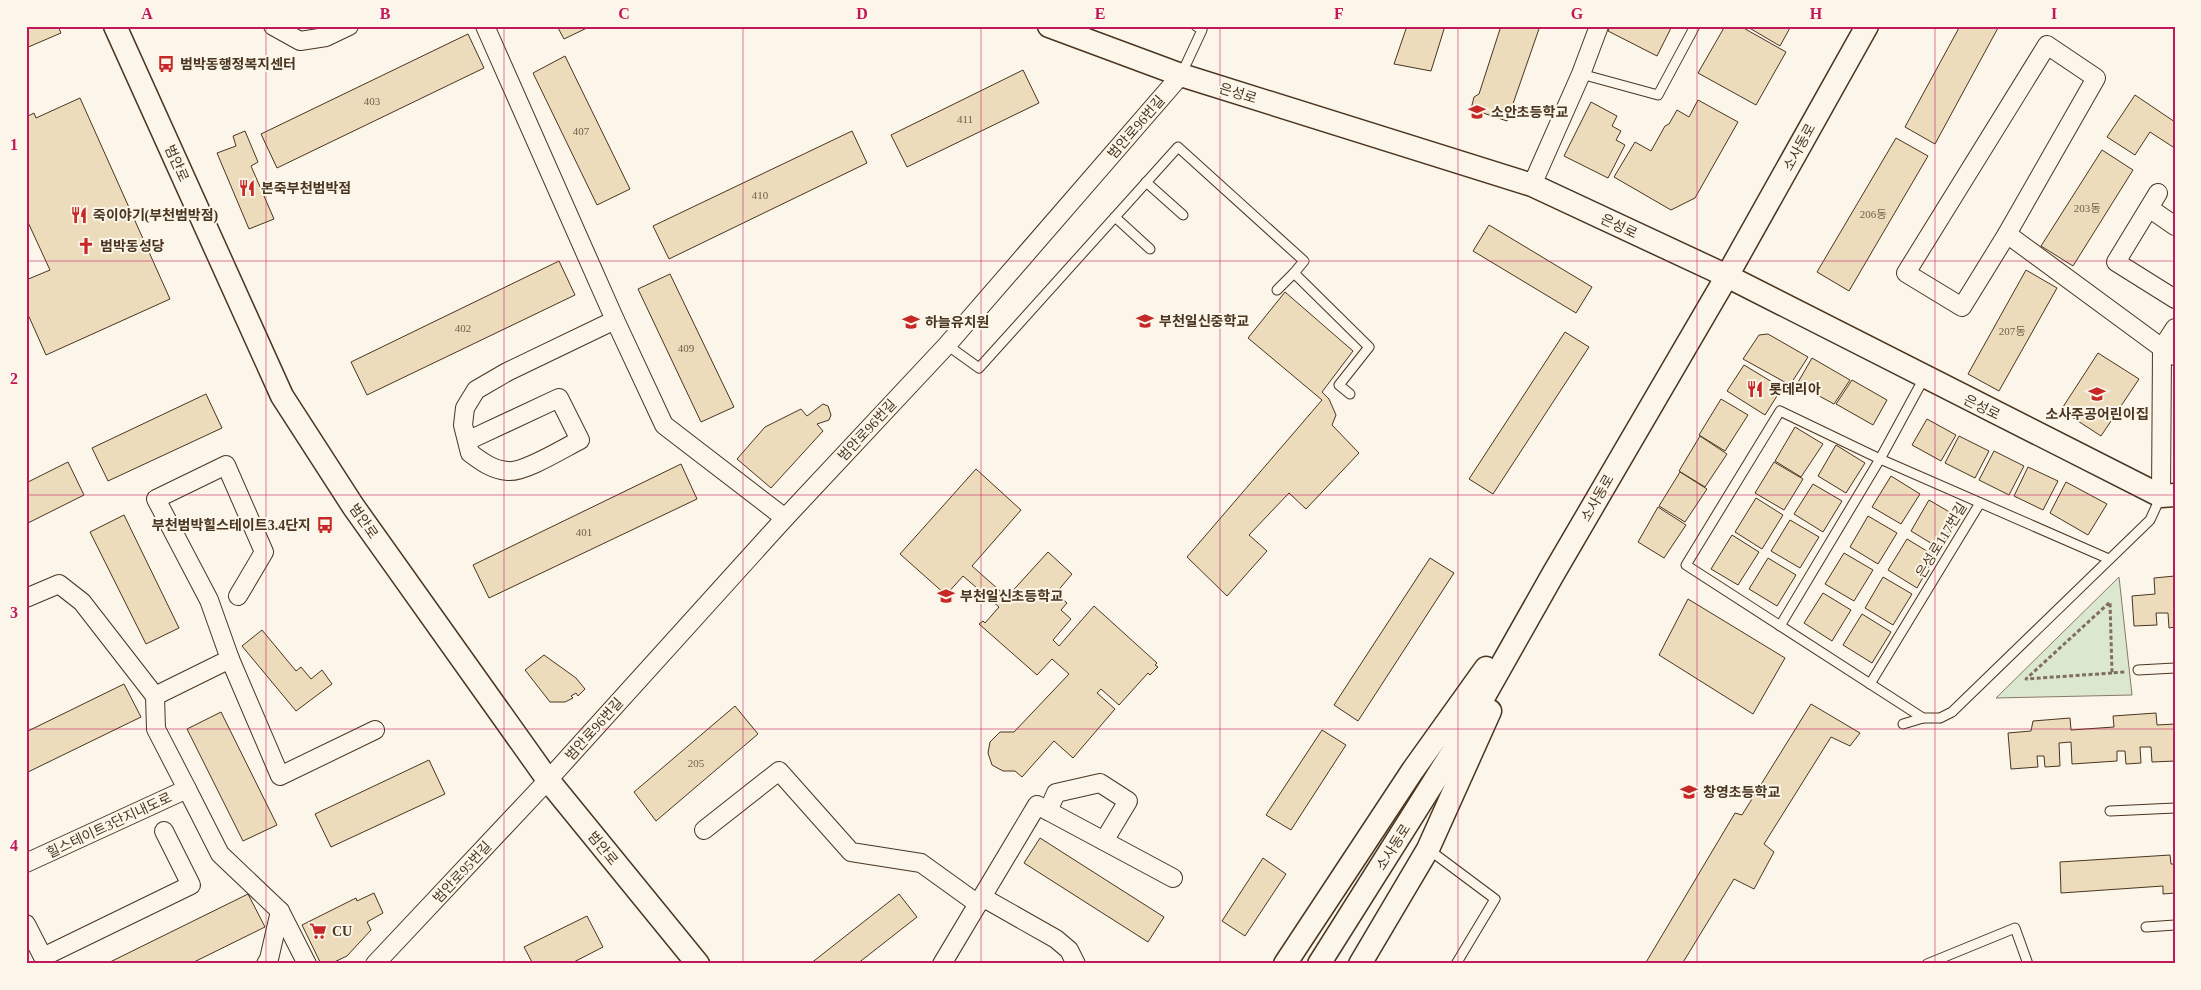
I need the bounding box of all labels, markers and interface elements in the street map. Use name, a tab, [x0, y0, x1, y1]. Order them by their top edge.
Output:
text: A	[141, 5, 153, 22]
text: B	[380, 5, 391, 22]
text: C	[618, 5, 630, 22]
text: D	[856, 5, 868, 22]
text: E	[1095, 5, 1105, 22]
text: F	[1334, 5, 1344, 22]
text: G	[1571, 5, 1584, 22]
text: H	[1810, 5, 1823, 22]
text: I	[2051, 5, 2057, 22]
bus stop icon: 범박동행정복지센터	[156, 54, 176, 74]
place label: 범박동행정복지센터	[180, 57, 296, 72]
street label: 은성로	[1217, 81, 1259, 106]
street label: 범안로96번길	[1105, 93, 1168, 162]
house number: 403	[364, 95, 381, 107]
school or university icon: 소안초등학교	[1467, 102, 1487, 122]
place label: 소안초등학교	[1491, 104, 1568, 120]
house number: 411	[957, 113, 973, 125]
street label: 소사동로	[1780, 121, 1819, 173]
house number: 407	[573, 125, 590, 137]
text: 1	[10, 136, 18, 153]
street label: 범안로	[162, 143, 191, 184]
restaurant icon: 본죽부천범박점	[237, 178, 257, 198]
place label: 본죽부천범박점	[261, 180, 351, 196]
house number: 410	[752, 189, 769, 201]
house number: 203동	[2074, 202, 2100, 214]
restaurant icon: 죽이야기(부천범박점)	[69, 205, 89, 225]
place label: 죽이야기(부천범박점)	[93, 207, 219, 224]
house number: 206동	[1860, 208, 1886, 220]
street label: 은성로	[1598, 211, 1640, 241]
church icon: 범박동성당	[76, 236, 96, 256]
place label: 범박동성당	[100, 239, 165, 254]
school or university icon: 부천일신중학교	[1135, 311, 1155, 331]
school or university icon: 하늘유치원	[901, 312, 921, 332]
place label: 부천일신중학교	[1159, 313, 1249, 329]
place label: 하늘유치원	[925, 315, 989, 330]
house number: 402	[455, 322, 471, 334]
house number: 207동	[1999, 325, 2025, 337]
house number: 409	[678, 342, 695, 354]
text: 2	[10, 370, 18, 387]
restaurant icon: 롯데리아	[1745, 379, 1765, 399]
place label: 롯데리아	[1769, 382, 1821, 397]
school or university icon: 소사주공어린이집	[2087, 384, 2107, 404]
street label: 은성로	[1961, 392, 2003, 423]
street label: 범안로96번길	[835, 397, 900, 464]
place label: 소사주공어린이집	[2045, 407, 2149, 422]
street label: 소사동로	[1578, 472, 1617, 524]
street label: 은성로117번길	[1913, 500, 1970, 581]
street label: 범안로	[346, 501, 381, 542]
bus stop icon: 부천범박힐스테이트3.4단지	[315, 515, 335, 535]
place label: 부천범박힐스테이트3.4단지	[152, 517, 311, 533]
house number: 401	[576, 526, 592, 538]
school or university icon: 부천일신초등학교	[936, 586, 956, 606]
place label: 부천일신초등학교	[960, 588, 1063, 604]
text: 3	[10, 604, 18, 621]
street label: 범안로96번길	[563, 695, 626, 763]
house number: 205	[688, 757, 705, 769]
school or university icon: 창영초등학교	[1679, 782, 1699, 802]
place label: 창영초등학교	[1703, 784, 1780, 800]
street label: 힐스테이트3단지내도로	[44, 790, 174, 861]
street label: 소사동로	[1373, 821, 1413, 873]
street label: 범안로	[585, 829, 621, 868]
text: 4	[10, 837, 18, 854]
street label: 범안로95번길	[430, 839, 495, 906]
supermarket icon: CU	[308, 921, 328, 941]
place label: CU	[332, 924, 352, 939]

